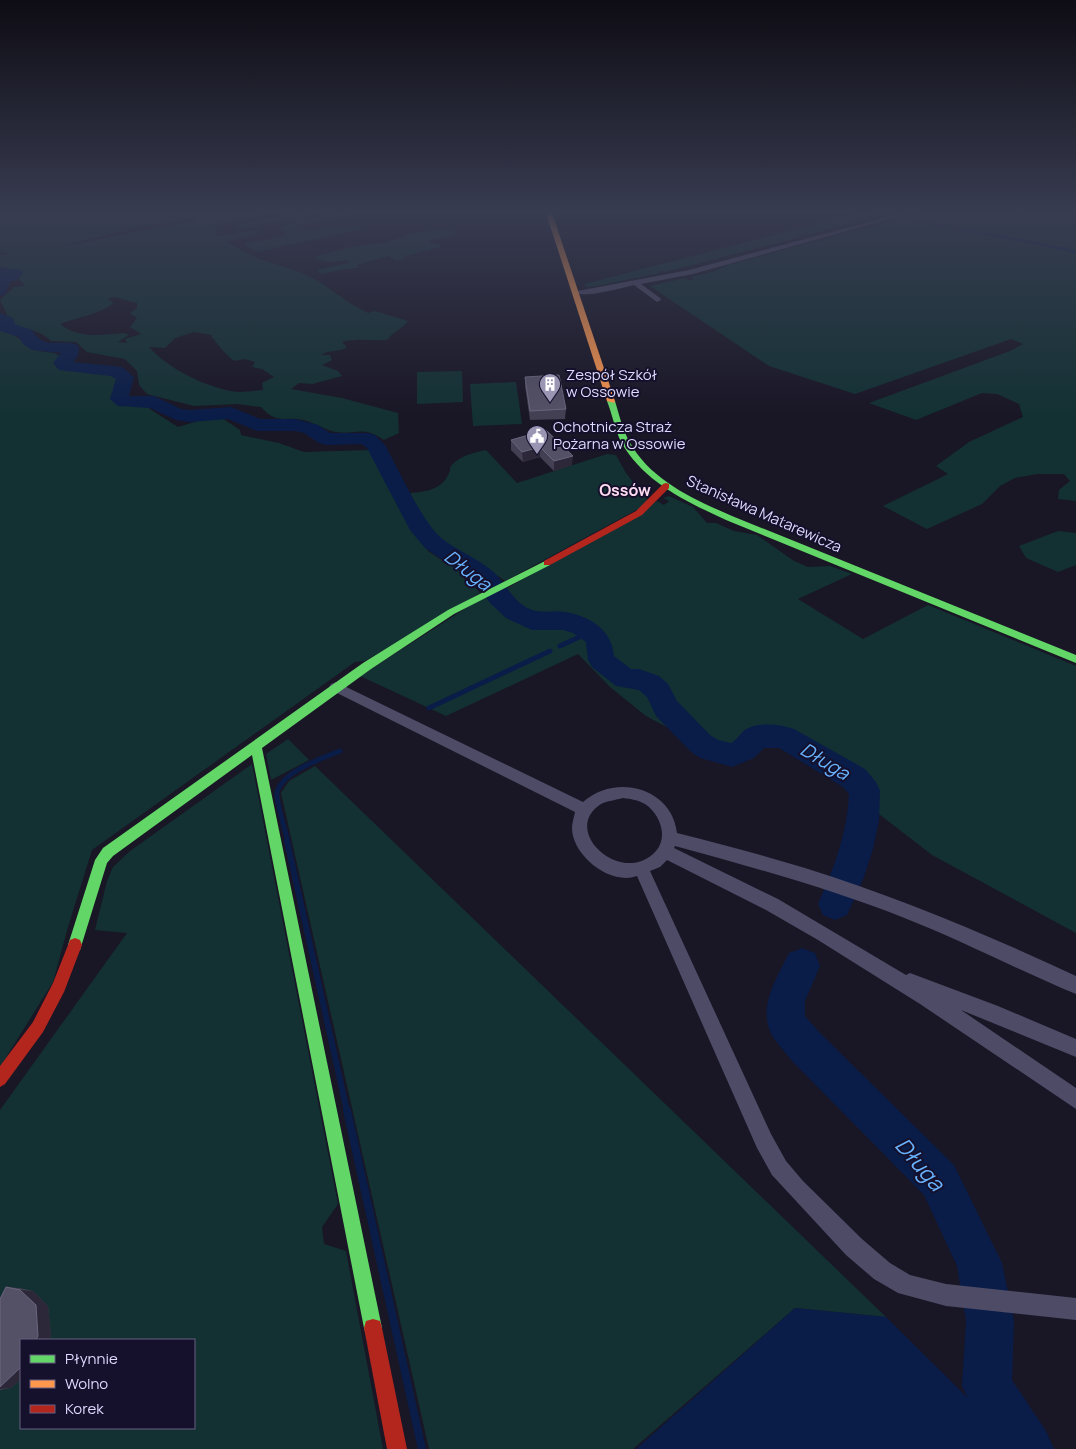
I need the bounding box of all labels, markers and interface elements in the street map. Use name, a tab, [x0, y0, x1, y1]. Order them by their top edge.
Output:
place label: Zespół Szkół w Ossowie	[566, 364, 658, 402]
building icon: Zespół Szkół w Ossowie	[538, 372, 562, 403]
place label: Ochotnicza Straż Pożarna w Ossowie	[553, 416, 686, 454]
public building icon: Ochotnicza Straż Pożarna w Ossowie	[525, 424, 549, 455]
street label: Stanisława Matarewicza	[683, 470, 845, 557]
district label: Ossów	[599, 479, 651, 501]
water label: Długa	[439, 543, 498, 597]
water label: Długa	[796, 736, 856, 787]
water label: Długa	[889, 1131, 953, 1198]
legend	[20, 1339, 195, 1429]
text: Płynnie	[65, 1348, 118, 1369]
text: Wolno	[65, 1373, 108, 1394]
text: Korek	[65, 1398, 104, 1419]

